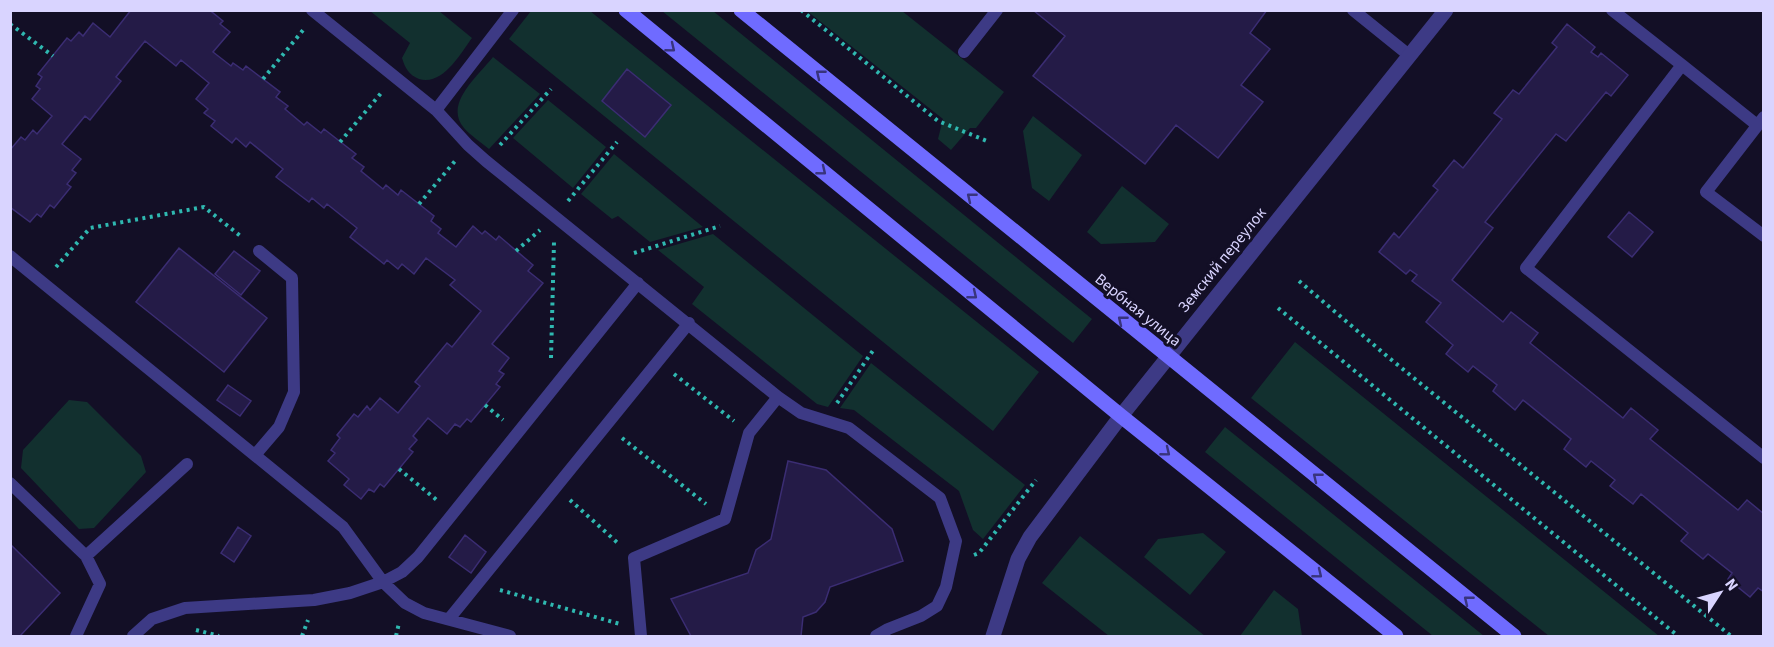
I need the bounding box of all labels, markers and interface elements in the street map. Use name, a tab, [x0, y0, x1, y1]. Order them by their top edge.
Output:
one-way arrow	[664, 40, 675, 51]
one-way arrow	[815, 71, 826, 82]
one-way arrow	[815, 164, 826, 175]
one-way arrow	[967, 193, 978, 204]
street label: Земский переулок	[1173, 203, 1271, 317]
street label: Вербная улица	[1090, 268, 1186, 352]
one-way arrow	[966, 287, 977, 298]
one-way arrow	[1118, 317, 1129, 328]
one-way arrow	[1159, 445, 1170, 456]
one-way arrow	[1313, 473, 1324, 484]
north arrow	[1690, 563, 1750, 623]
one-way arrow	[1312, 567, 1323, 578]
text: N	[1719, 574, 1743, 596]
one-way arrow	[1464, 596, 1475, 607]

